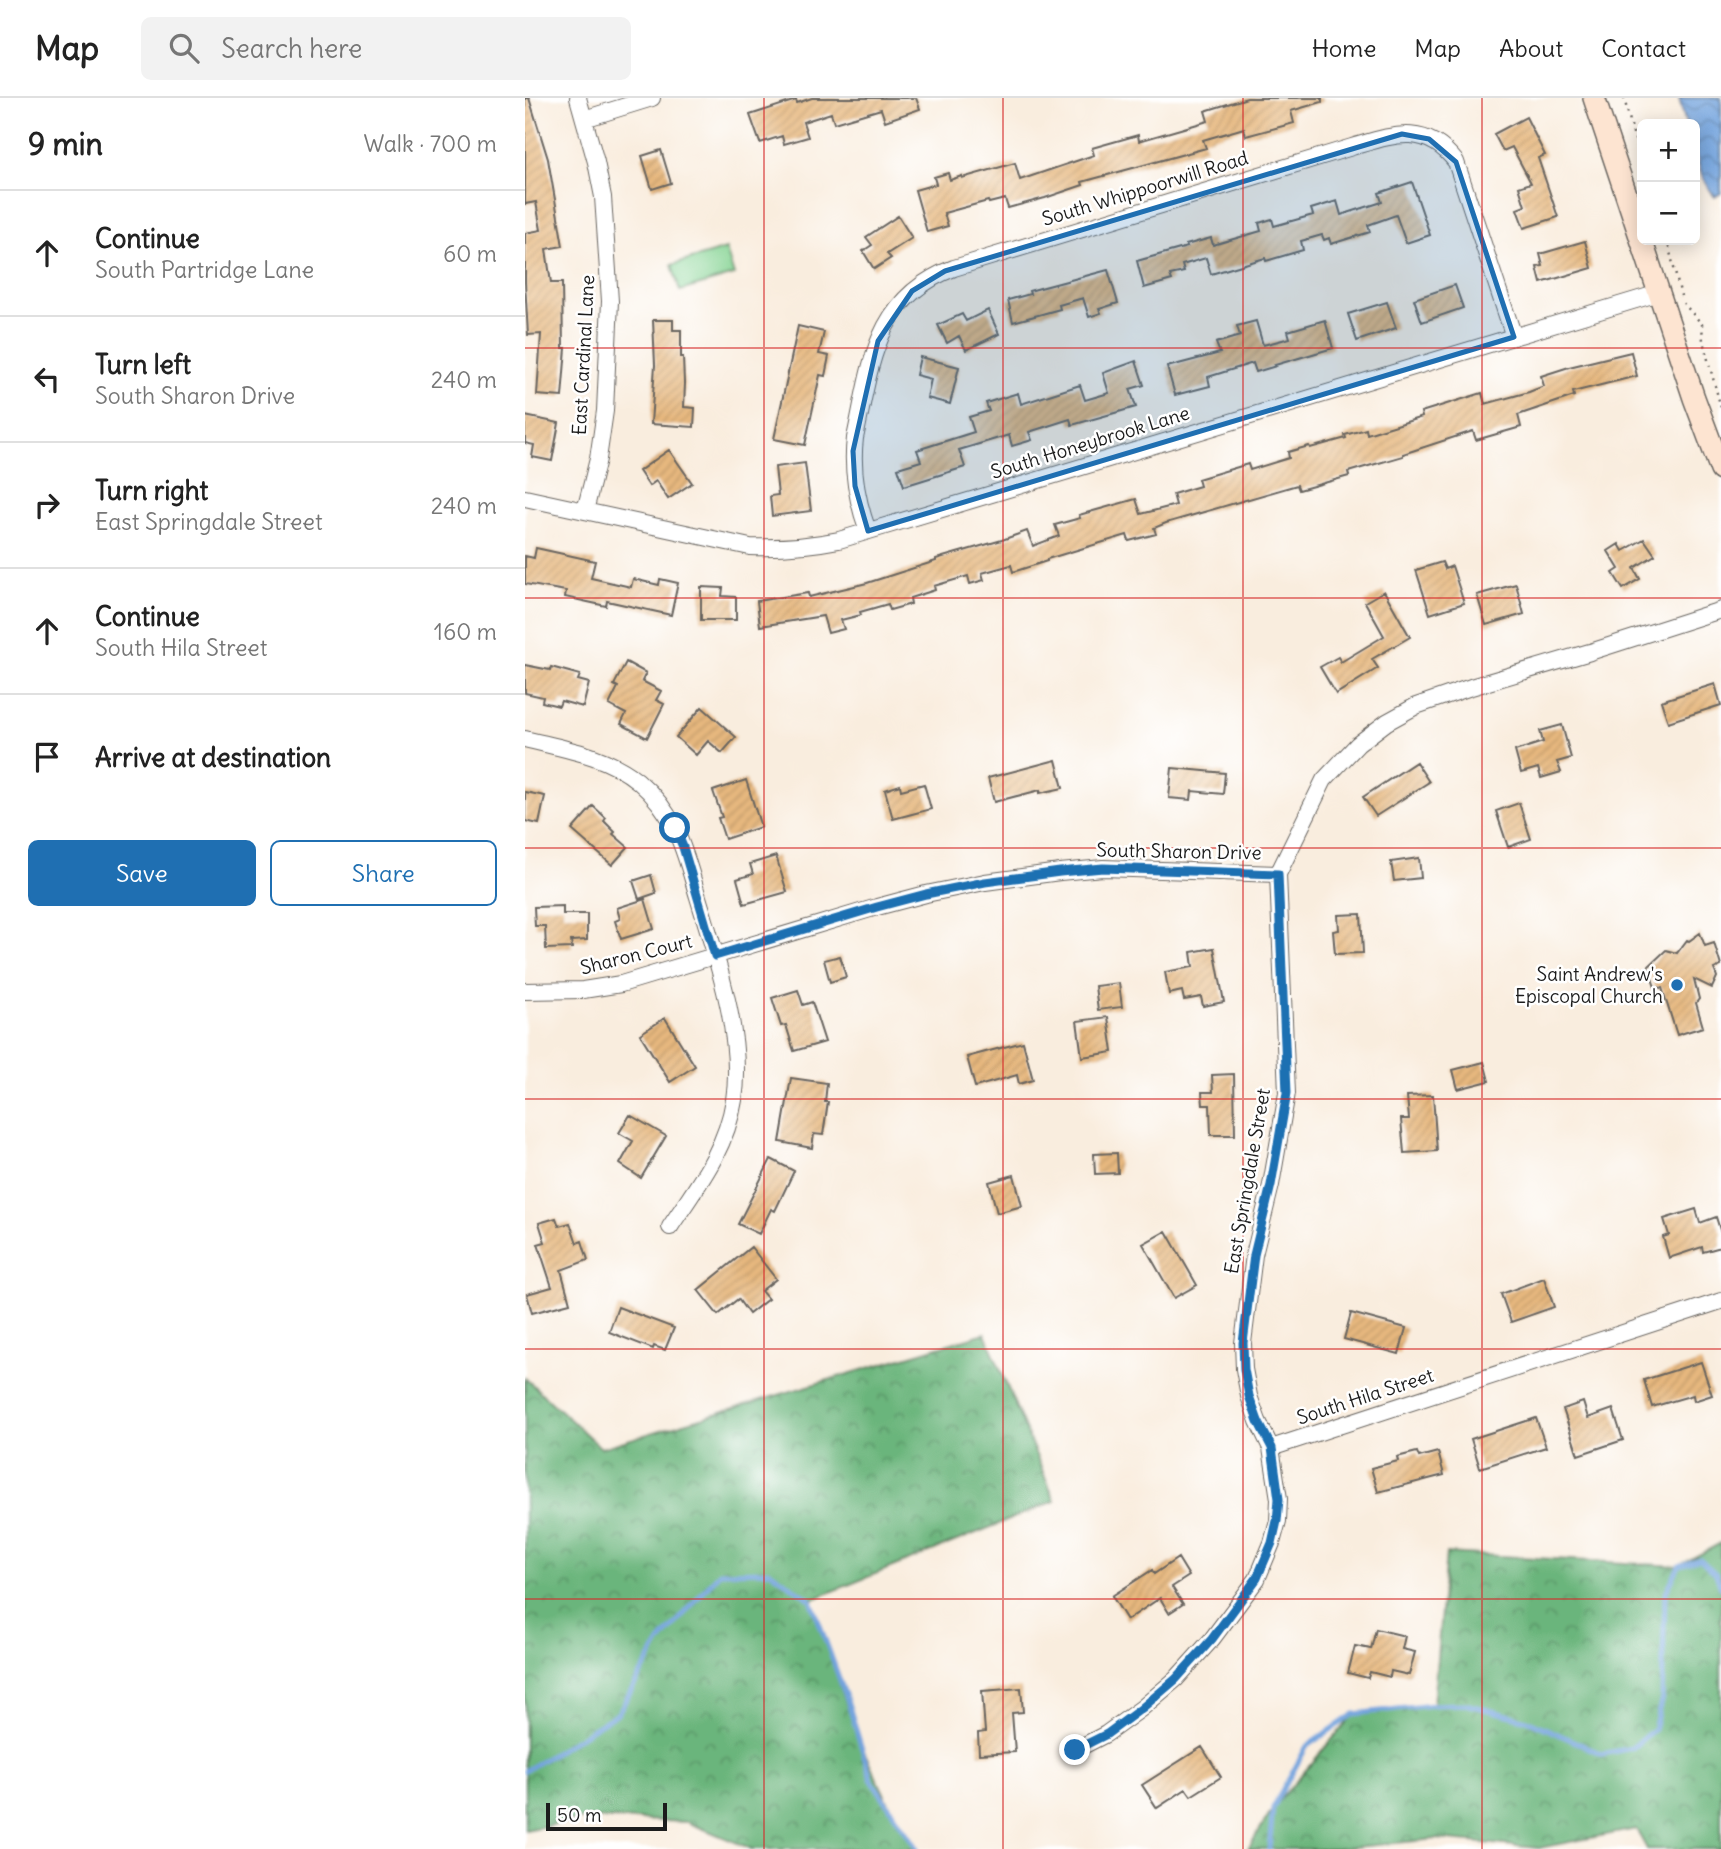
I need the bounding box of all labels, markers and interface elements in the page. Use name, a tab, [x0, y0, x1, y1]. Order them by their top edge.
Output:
search box	[141, 17, 631, 80]
text: Map	[35, 27, 99, 69]
icon: search	[165, 29, 203, 67]
text: Search here	[221, 32, 362, 65]
text: Home	[1312, 33, 1376, 63]
text: Map	[1414, 33, 1461, 63]
text: About	[1499, 33, 1563, 63]
text: Contact	[1601, 33, 1686, 63]
map controls	[1637, 119, 1700, 245]
button: +	[1637, 119, 1700, 182]
text: 9 min	[28, 125, 103, 163]
text: Walk · 700 m	[364, 129, 497, 158]
street label: South Whippoorwill Road	[1039, 145, 1251, 231]
button: −	[1637, 182, 1700, 245]
text: Continue	[95, 222, 200, 255]
icon: ahead	[28, 234, 66, 272]
text: 60 m	[443, 239, 497, 268]
text: South Partridge Lane	[95, 255, 314, 284]
street label: East Cardinal Lane	[567, 274, 599, 436]
text: Turn left	[95, 348, 191, 381]
icon: left	[28, 360, 66, 398]
text: 240 m	[431, 365, 497, 394]
text: South Sharon Drive	[95, 381, 295, 410]
street label: South Honeybrook Lane	[988, 400, 1192, 484]
text: Turn right	[95, 474, 208, 507]
icon: right	[28, 486, 66, 524]
text: 240 m	[431, 491, 497, 520]
text: East Springdale Street	[95, 507, 323, 536]
text: Continue	[95, 600, 200, 633]
icon: ahead	[28, 612, 66, 650]
text: 160 m	[434, 617, 497, 646]
text: South Hila Street	[95, 633, 267, 662]
icon: arrive	[28, 738, 66, 776]
text: Arrive at destination	[95, 741, 331, 774]
route start	[659, 812, 690, 843]
street label: South Sharon Drive	[1096, 838, 1262, 864]
button: Save	[28, 840, 256, 906]
button: Share	[270, 840, 497, 906]
street label: Sharon Court	[578, 929, 694, 979]
place label: Saint Andrew's Episcopal Church	[1515, 962, 1663, 1008]
marker: Saint Andrew's Episcopal Church	[1669, 977, 1685, 993]
street label: East Springdale Street	[1219, 1086, 1275, 1276]
street label: South Hila Street	[1294, 1363, 1436, 1429]
route end	[1059, 1734, 1090, 1765]
scale bar	[546, 1800, 667, 1832]
text: 50 m	[557, 1803, 602, 1827]

